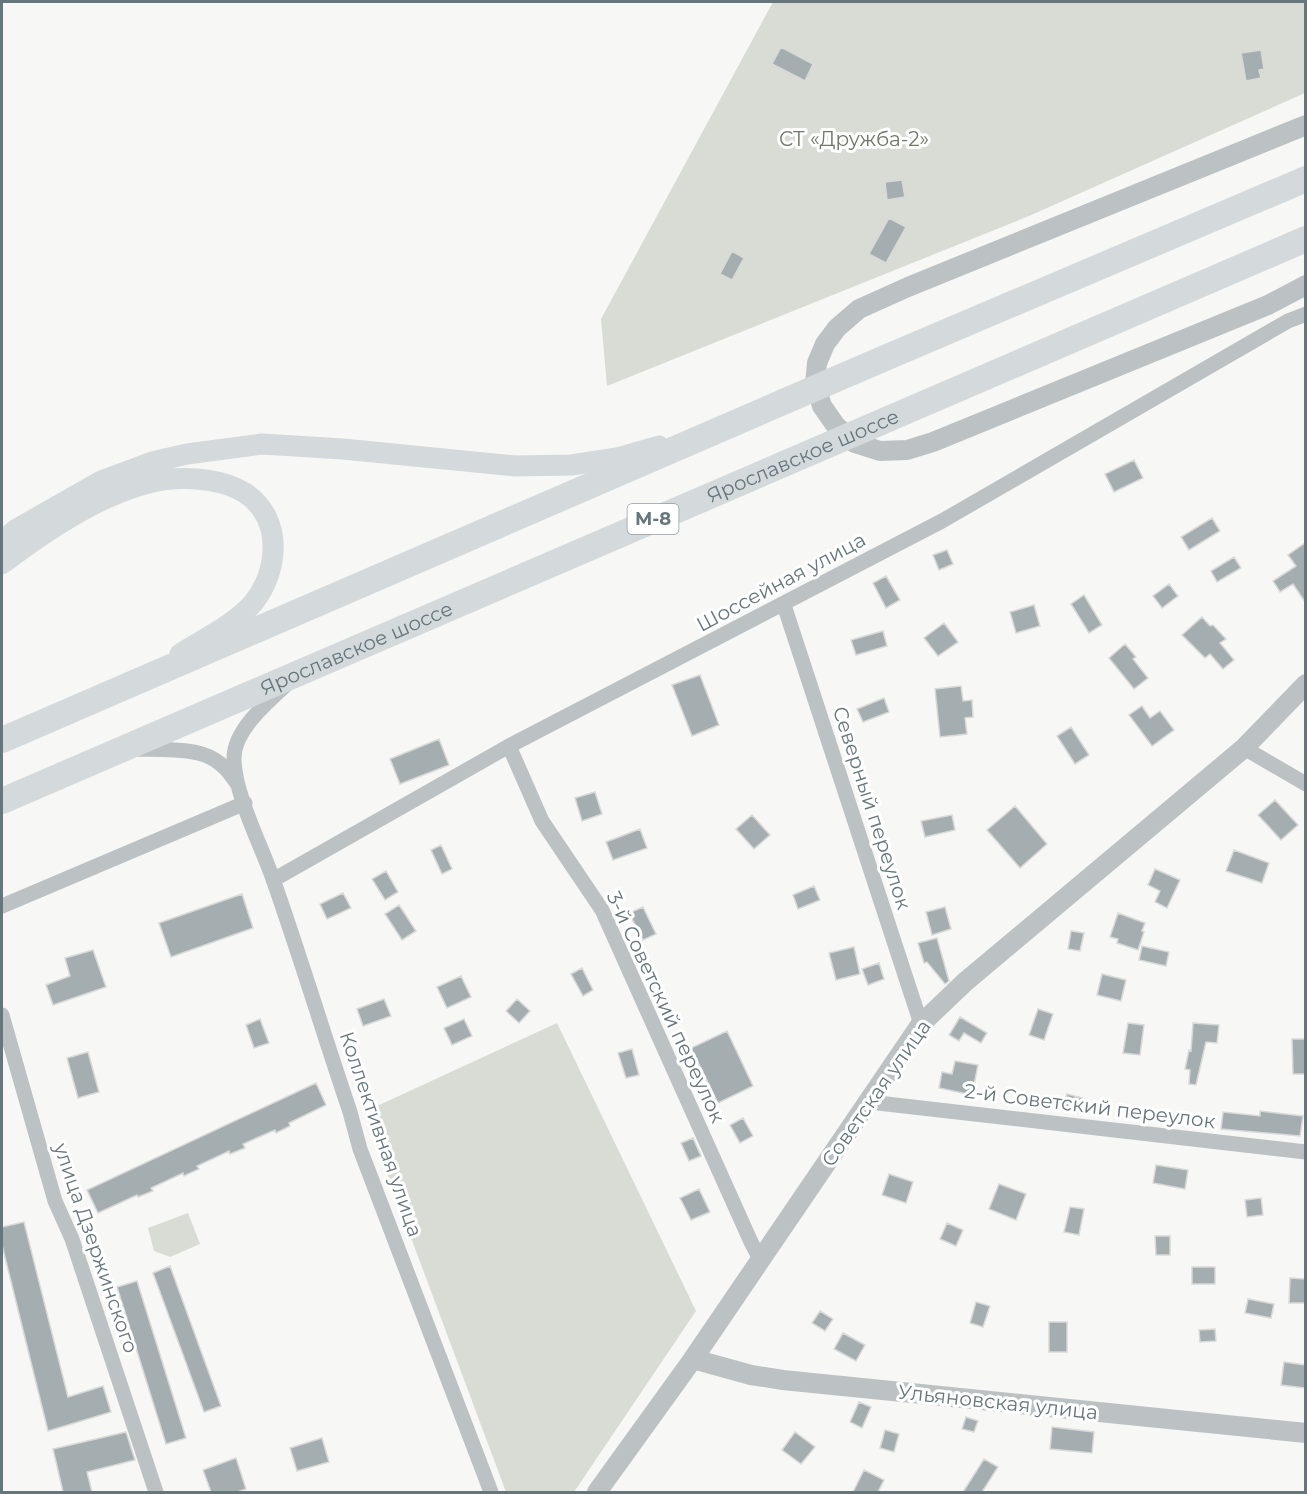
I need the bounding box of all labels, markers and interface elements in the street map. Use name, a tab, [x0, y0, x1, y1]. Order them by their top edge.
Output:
park label: СТ «Дружба-2»	[779, 127, 929, 151]
street label: Ярославское шоссе	[703, 404, 903, 508]
road number: М-8	[628, 504, 678, 534]
street label: Шоссейная улица	[692, 527, 870, 637]
street label: Ярославское шоссе	[257, 596, 456, 700]
street label: Северный переулок	[828, 703, 916, 913]
street label: 3-й Советский переулок	[602, 887, 730, 1127]
street label: Советская улица	[816, 1015, 936, 1171]
street label: Коллективная улица	[335, 1028, 427, 1240]
street label: 2-й Советский переулок	[963, 1079, 1217, 1133]
street label: улица Дзержинского	[48, 1139, 143, 1356]
street label: Ульяновская улица	[897, 1380, 1099, 1424]

